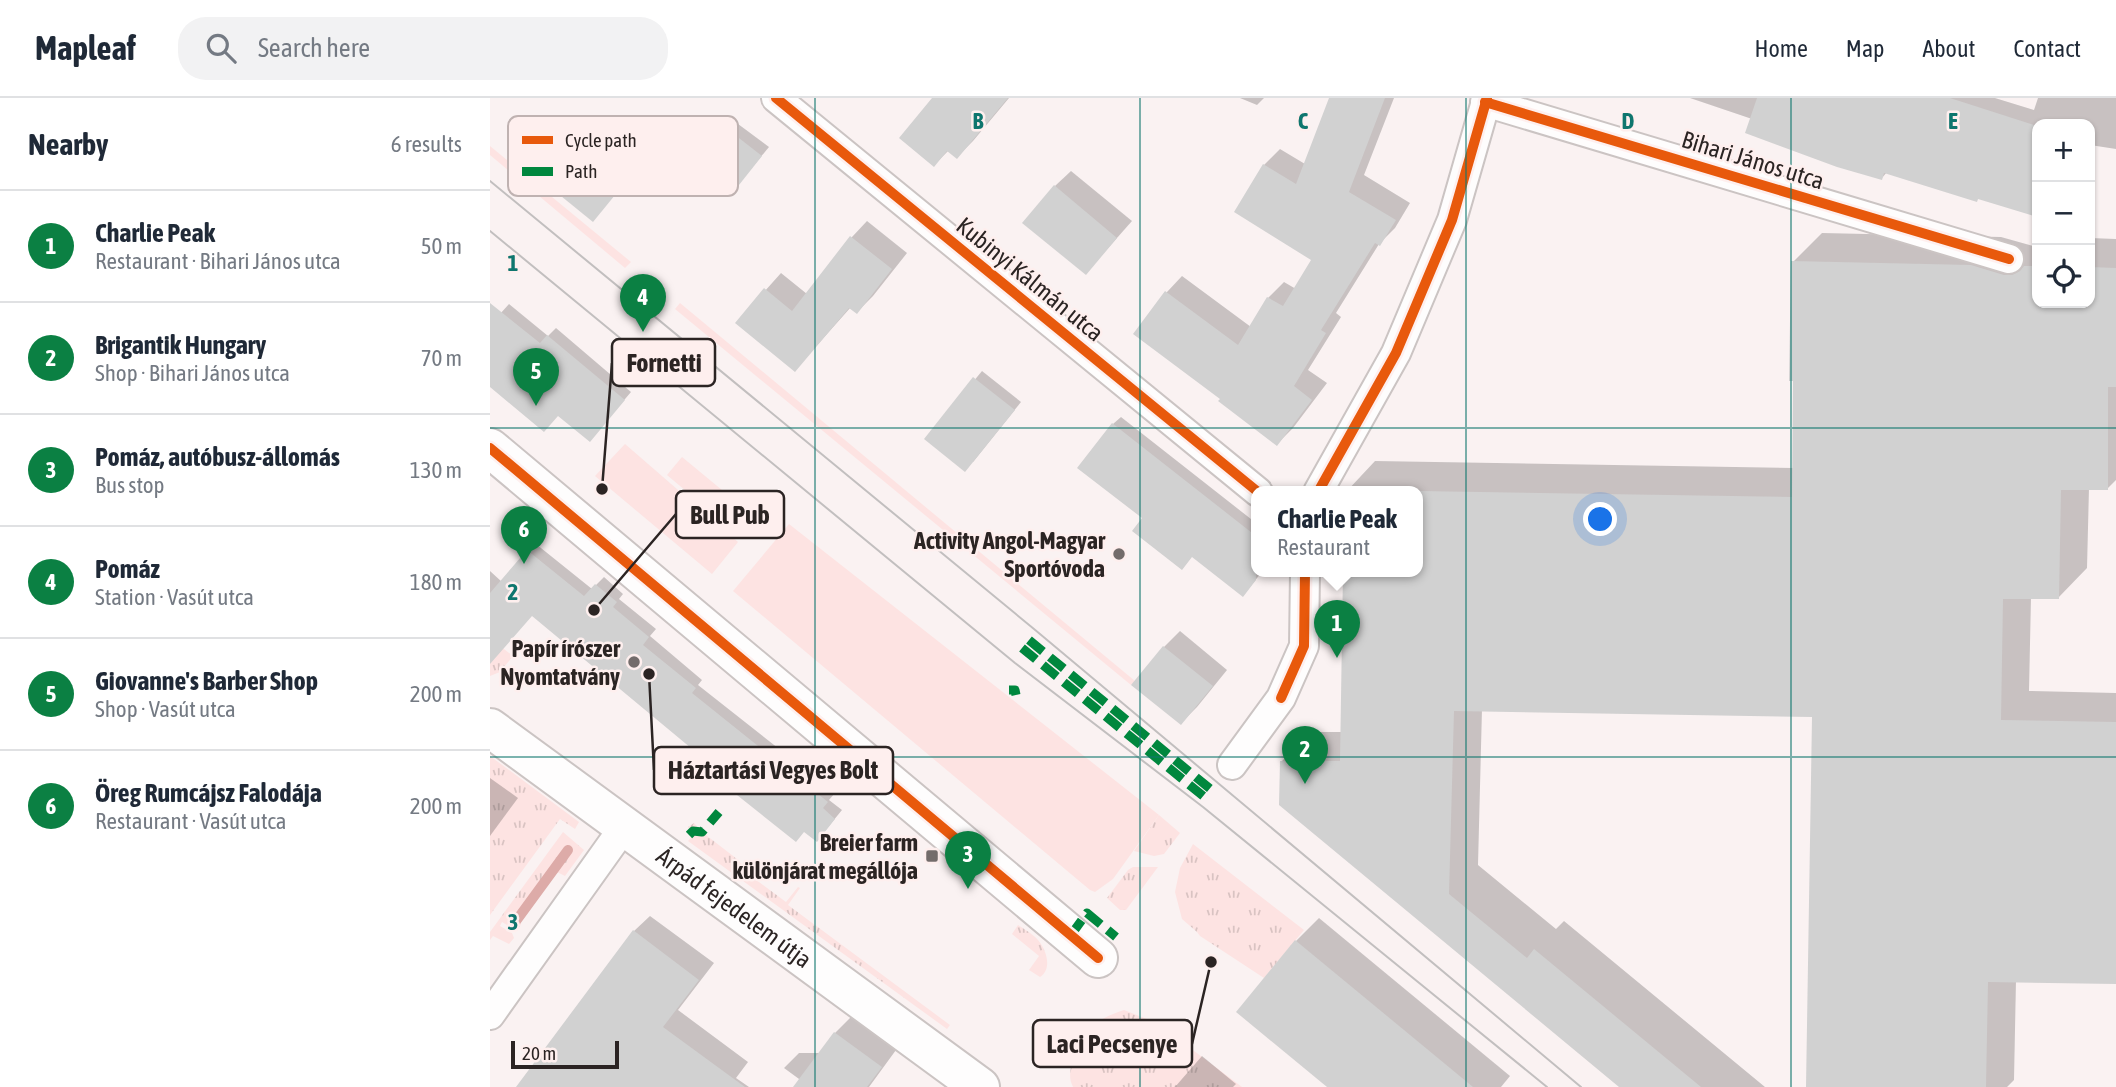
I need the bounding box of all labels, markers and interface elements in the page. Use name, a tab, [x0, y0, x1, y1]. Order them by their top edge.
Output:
search box	[178, 17, 668, 80]
text: Mapleaf	[35, 29, 136, 67]
icon: search	[202, 29, 240, 67]
text: Search here	[258, 33, 370, 63]
text: Home	[1754, 35, 1808, 62]
text: Map	[1846, 35, 1884, 62]
text: About	[1922, 35, 1975, 62]
text: Contact	[2013, 35, 2081, 62]
text: B	[973, 108, 984, 134]
text: C	[1298, 108, 1309, 134]
text: D	[1622, 108, 1635, 134]
text: E	[1948, 108, 1958, 134]
legend	[508, 116, 738, 196]
map controls	[2032, 119, 2095, 308]
button: +	[2032, 119, 2095, 182]
street label: Bihari János utca	[1679, 126, 1827, 194]
text: Nearby	[28, 127, 108, 161]
text: Cycle path	[565, 129, 637, 151]
text: 6 results	[391, 131, 462, 157]
text: Path	[565, 160, 597, 182]
button: −	[2032, 182, 2095, 245]
street label: Kubinyi Kálmán utca	[951, 212, 1109, 346]
text: Charlie Peak	[95, 218, 215, 248]
text: 1	[46, 233, 56, 259]
text: 50 m	[421, 233, 462, 259]
button: locate	[2032, 245, 2095, 308]
text: Restaurant · Bihari János utca	[95, 248, 341, 274]
text: 1	[508, 250, 519, 276]
pin: 4	[620, 274, 666, 332]
text: Brigantik Hungary	[95, 330, 266, 360]
callout: Fornetti	[612, 339, 715, 386]
text: 2	[46, 345, 56, 371]
text: 70 m	[421, 345, 462, 371]
pin: 5	[513, 348, 559, 406]
text: Fornetti	[626, 348, 702, 378]
text: Shop · Bihari János utca	[95, 360, 290, 386]
text: Pomáz, autóbusz-állomás	[95, 442, 340, 472]
text: 3	[46, 457, 56, 483]
text: 130 m	[410, 457, 462, 483]
text: Bus stop	[95, 472, 165, 498]
popup	[1251, 486, 1423, 577]
callout: Bull Pub	[676, 491, 784, 538]
text: Bull Pub	[690, 500, 770, 530]
your location	[1583, 502, 1617, 536]
text: Charlie Peak	[1277, 504, 1397, 534]
pin: 6	[501, 506, 547, 564]
place label: Activity Angol-Magyar Sportóvoda	[913, 527, 1106, 582]
text: Restaurant	[1277, 534, 1370, 560]
marker: Activity Angol-Magyar Sportóvoda	[1111, 546, 1127, 562]
text: Pomáz	[95, 554, 160, 584]
text: 4	[46, 569, 56, 595]
text: 180 m	[410, 569, 462, 595]
text: 2	[508, 579, 518, 605]
text: Station · Vasút utca	[95, 584, 254, 610]
pin: 1	[1314, 600, 1360, 658]
place label: Papír írószer Nyomtatvány	[500, 635, 621, 690]
marker: Papír írószer Nyomtatvány	[626, 654, 642, 670]
text: Giovanne's Barber Shop	[95, 666, 318, 696]
text: 5	[46, 681, 56, 707]
text: 200 m	[410, 681, 462, 707]
text: Shop · Vasút utca	[95, 696, 236, 722]
pin: 2	[1282, 726, 1328, 784]
callout: Háztartási Vegyes Bolt	[654, 747, 893, 794]
text: Háztartási Vegyes Bolt	[668, 755, 879, 785]
text: Öreg Rumcájsz Falodája	[95, 778, 322, 808]
text: 6	[46, 793, 56, 819]
text: 200 m	[410, 793, 462, 819]
text: Restaurant · Vasút utca	[95, 808, 287, 834]
place label: Breier farm különjárat megállója	[733, 829, 918, 884]
pin: 3	[945, 831, 991, 889]
street label: Árpád fejedelem útja	[652, 841, 817, 973]
marker: Breier farm különjárat megállója	[924, 848, 940, 864]
text: 3	[508, 909, 518, 935]
callout: Laci Pecsenye	[1033, 1020, 1192, 1067]
text: Laci Pecsenye	[1047, 1029, 1178, 1059]
scale bar	[511, 1038, 620, 1070]
text: 20 m	[522, 1042, 556, 1064]

